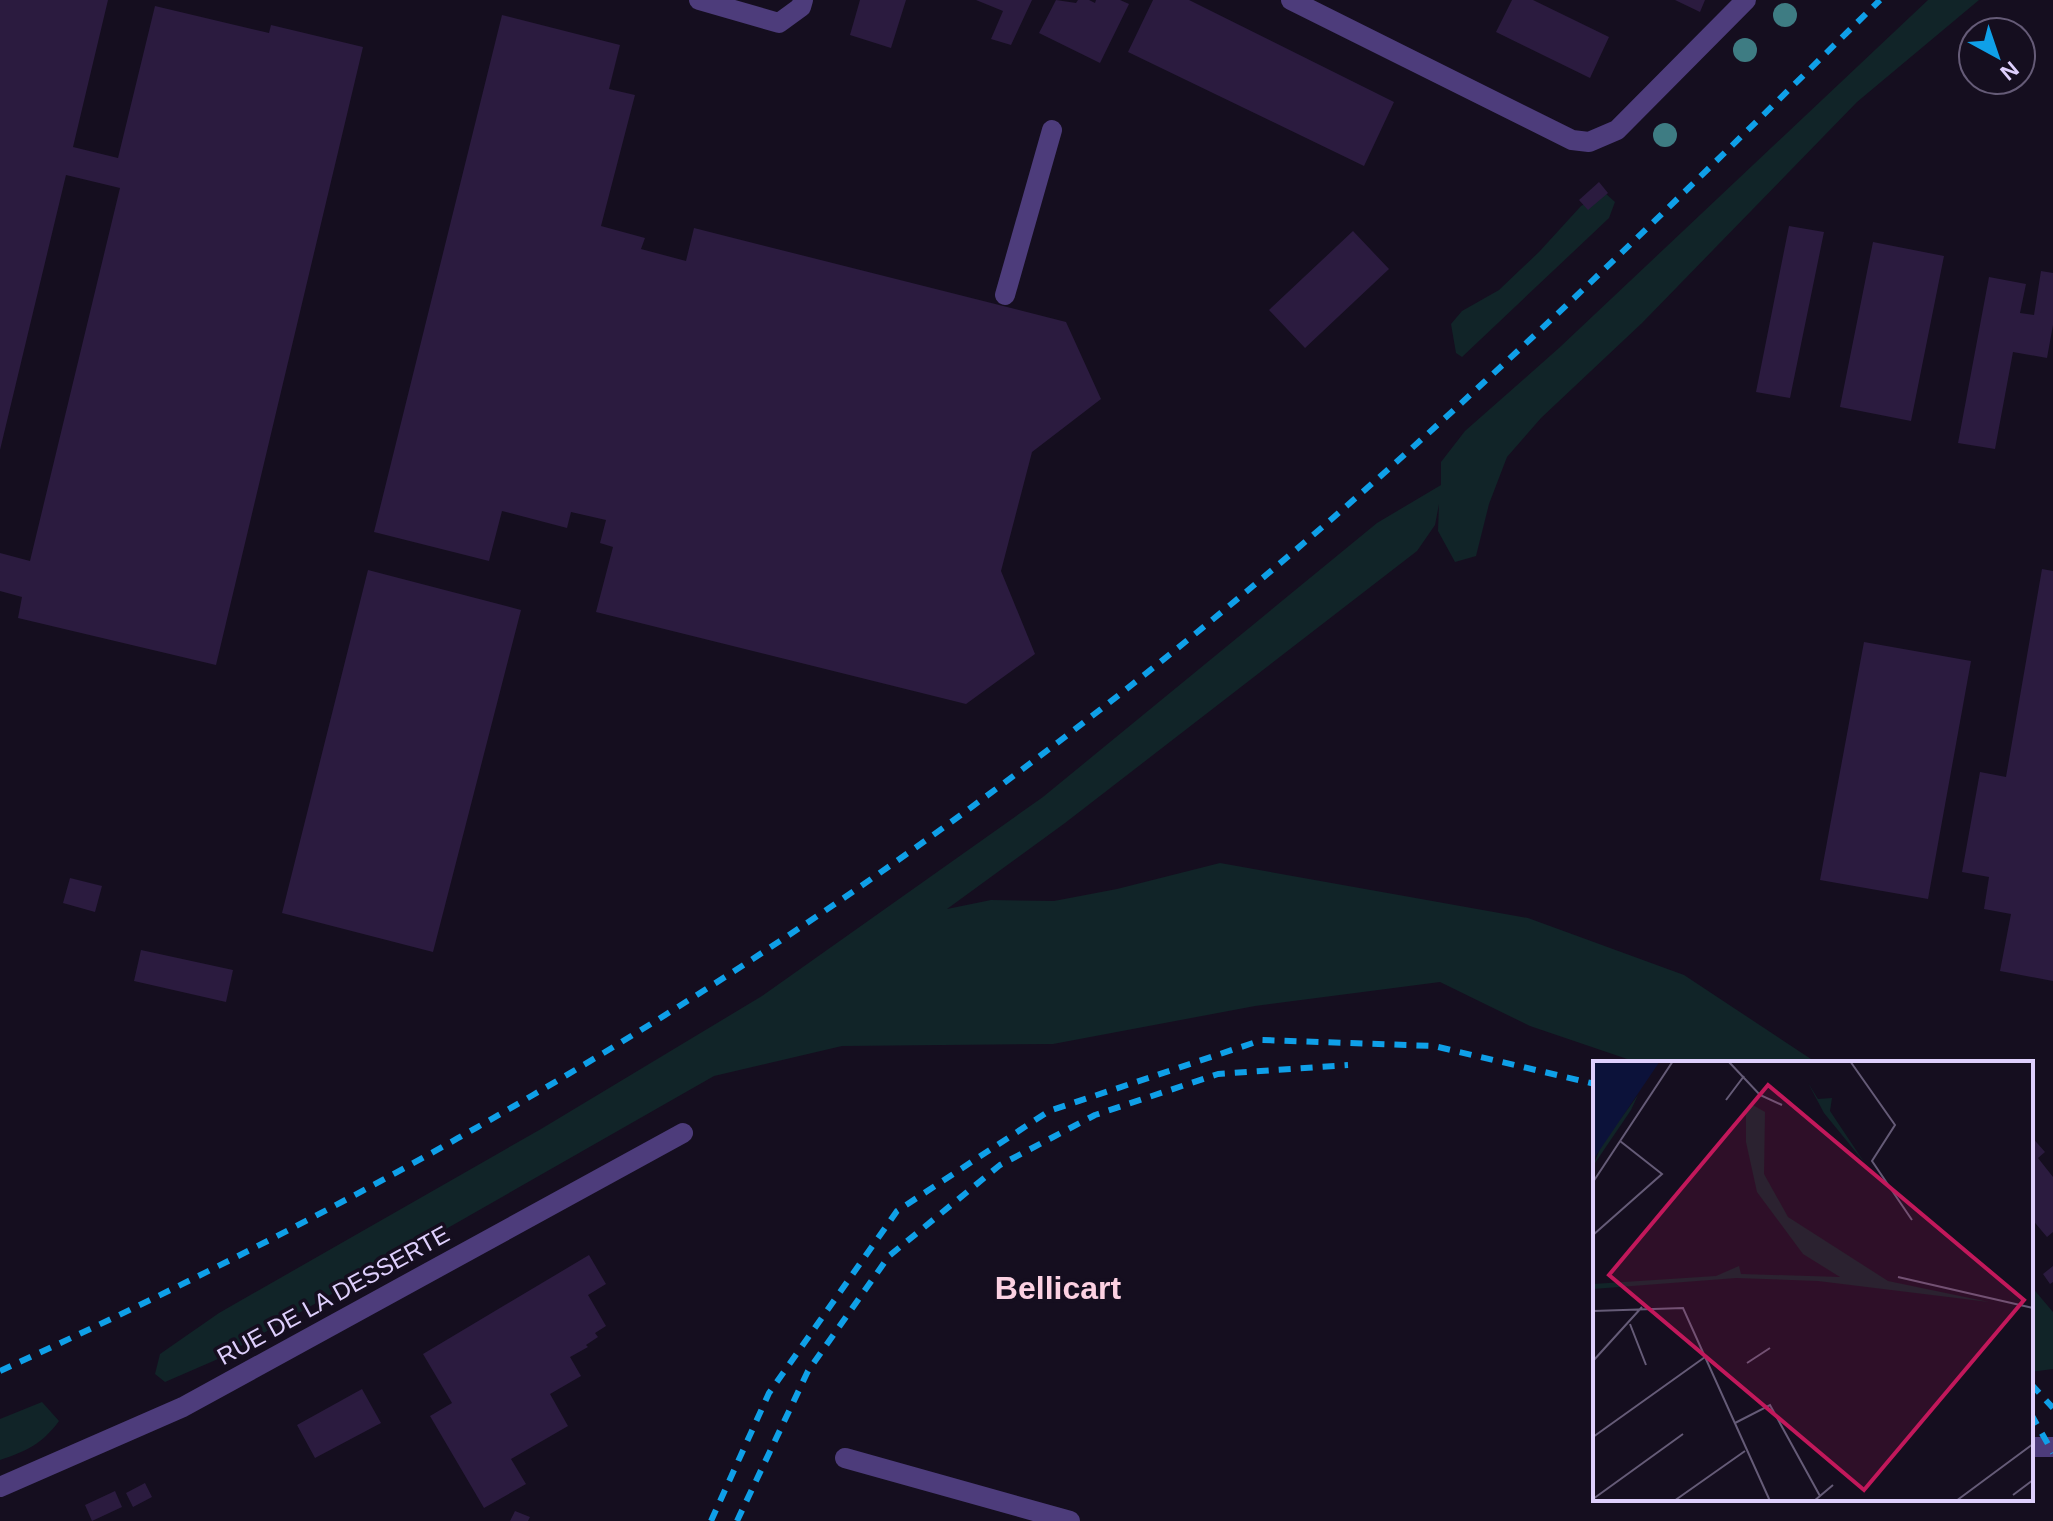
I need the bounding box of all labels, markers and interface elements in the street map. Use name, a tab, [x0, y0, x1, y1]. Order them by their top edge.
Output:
north arrow	[1957, 16, 2037, 96]
text: N	[1995, 56, 2024, 86]
inset map	[1593, 1061, 2033, 1501]
street label: RUE DE LA DESSERTE	[212, 1220, 454, 1370]
district label: Bellicart	[995, 1270, 1121, 1306]

